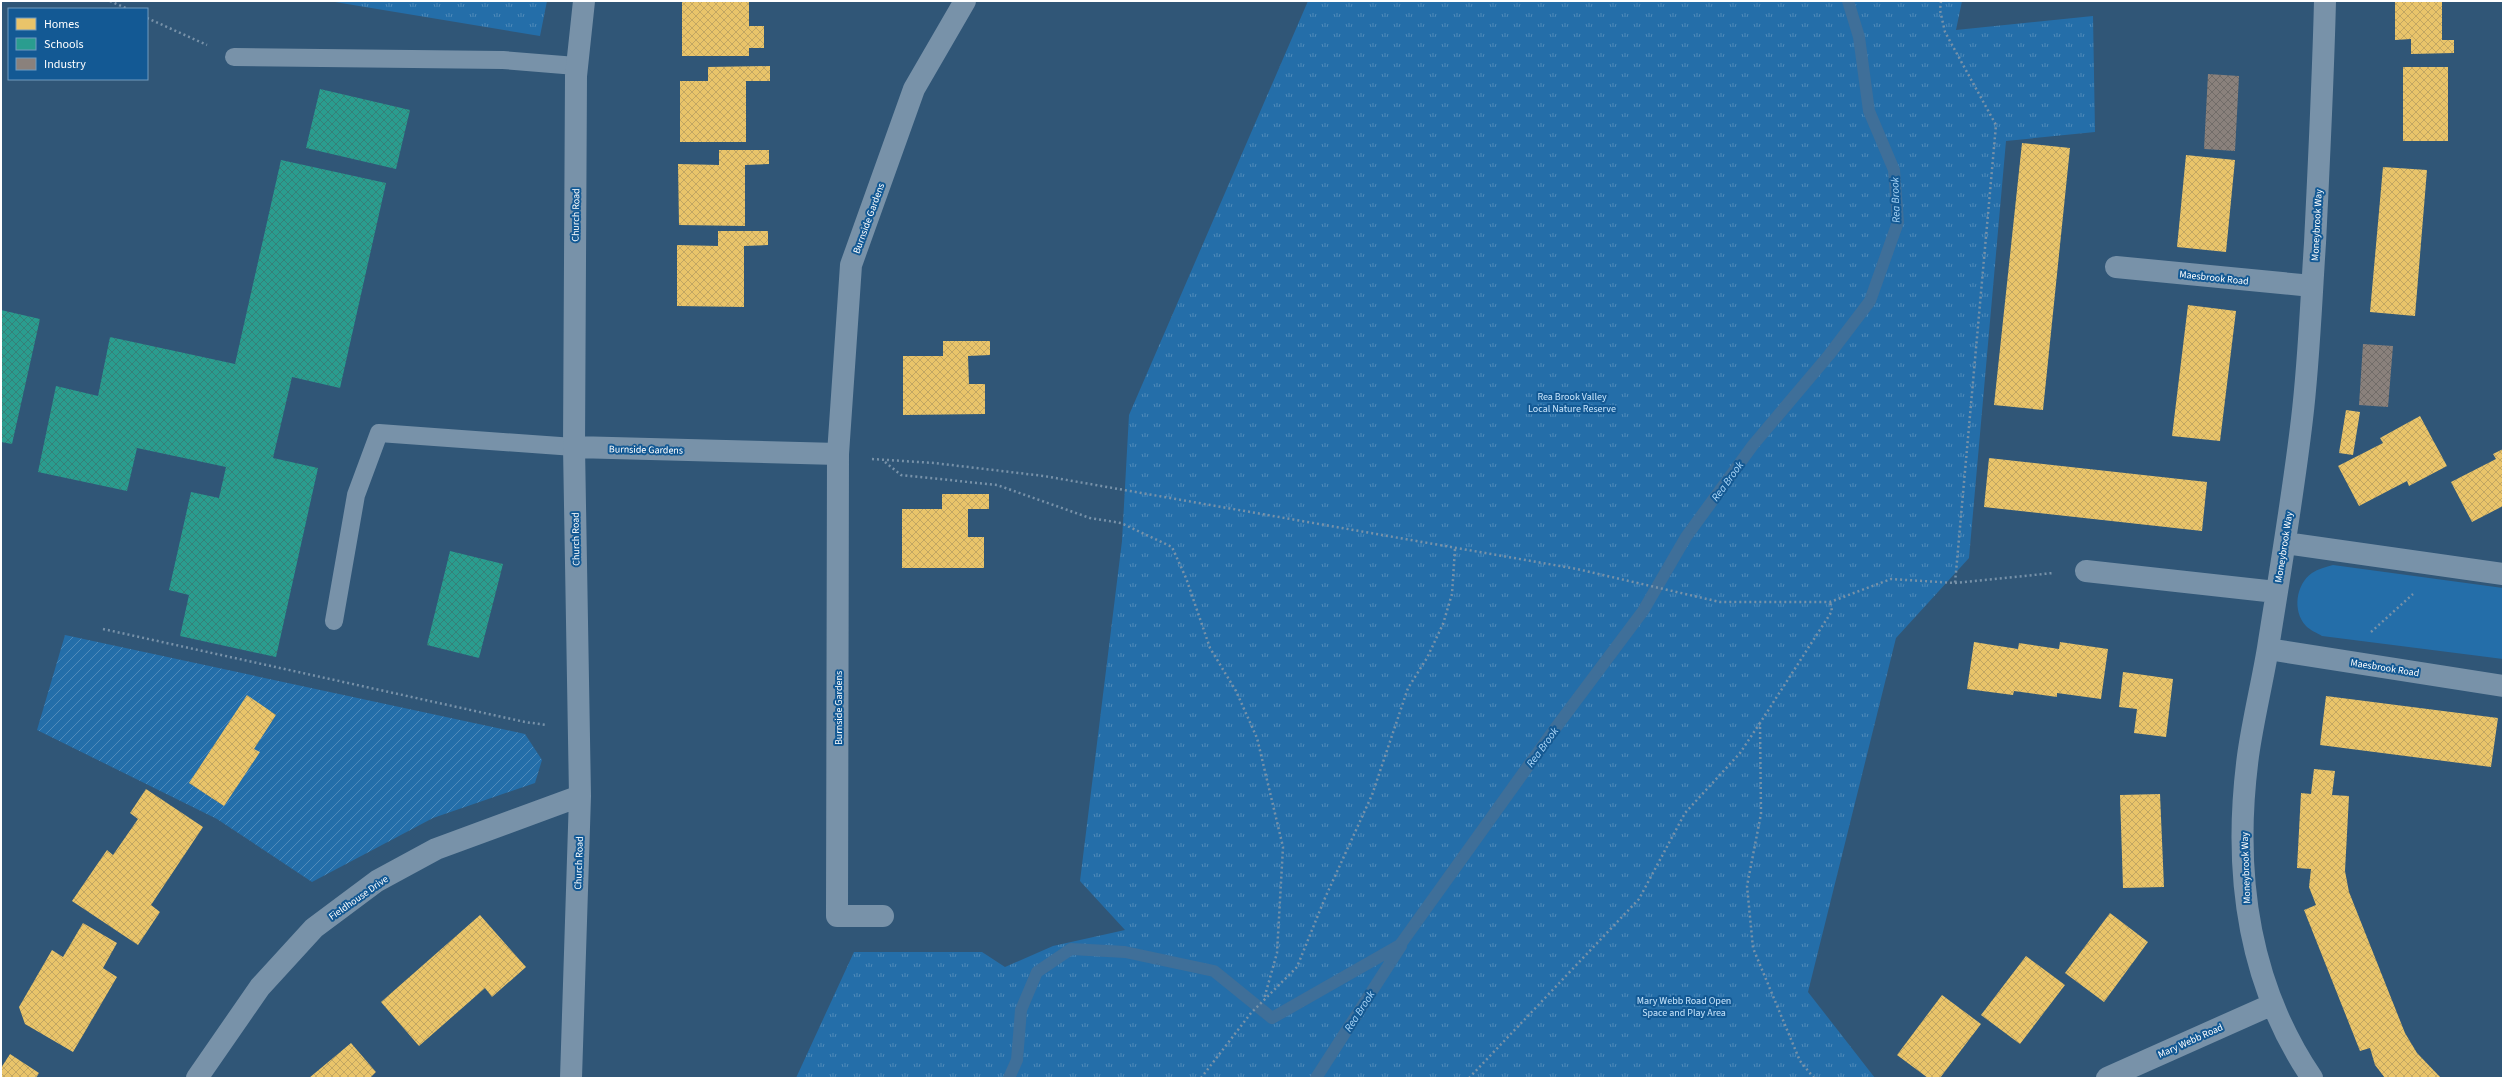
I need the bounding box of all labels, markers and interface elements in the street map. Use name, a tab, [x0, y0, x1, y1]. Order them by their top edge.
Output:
legend	[8, 8, 148, 80]
text: Homes	[44, 16, 79, 33]
text: Schools	[44, 36, 84, 53]
text: Industry	[44, 56, 86, 73]
water label: Rea Brook	[1887, 176, 1904, 223]
street label: Burnside Gardens	[850, 181, 888, 256]
street label: Church Road	[569, 188, 583, 242]
street label: Moneybrook Way	[2308, 188, 2326, 261]
street label: Maesbrook Road	[2179, 267, 2249, 289]
park label: Rea Brook Valley Local Nature Reserve	[1528, 390, 1616, 416]
street label: Burnside Gardens	[609, 442, 683, 458]
water label: Rea Brook	[1708, 458, 1747, 504]
street label: Moneybrook Way	[2271, 510, 2297, 584]
street label: Church Road	[569, 512, 583, 566]
street label: Maesbrook Road	[2349, 656, 2420, 680]
street label: Burnside Gardens	[832, 671, 846, 745]
water label: Rea Brook	[1523, 724, 1562, 770]
street label: Moneybrook Way	[2238, 831, 2254, 904]
street label: Church Road	[571, 836, 587, 890]
street label: Fieldhouse Drive	[326, 872, 391, 924]
water label: Rea Brook	[1341, 987, 1379, 1035]
park label: Mary Webb Road Open Space and Play Area	[1637, 994, 1731, 1020]
street label: Mary Webb Road	[2156, 1020, 2225, 1062]

